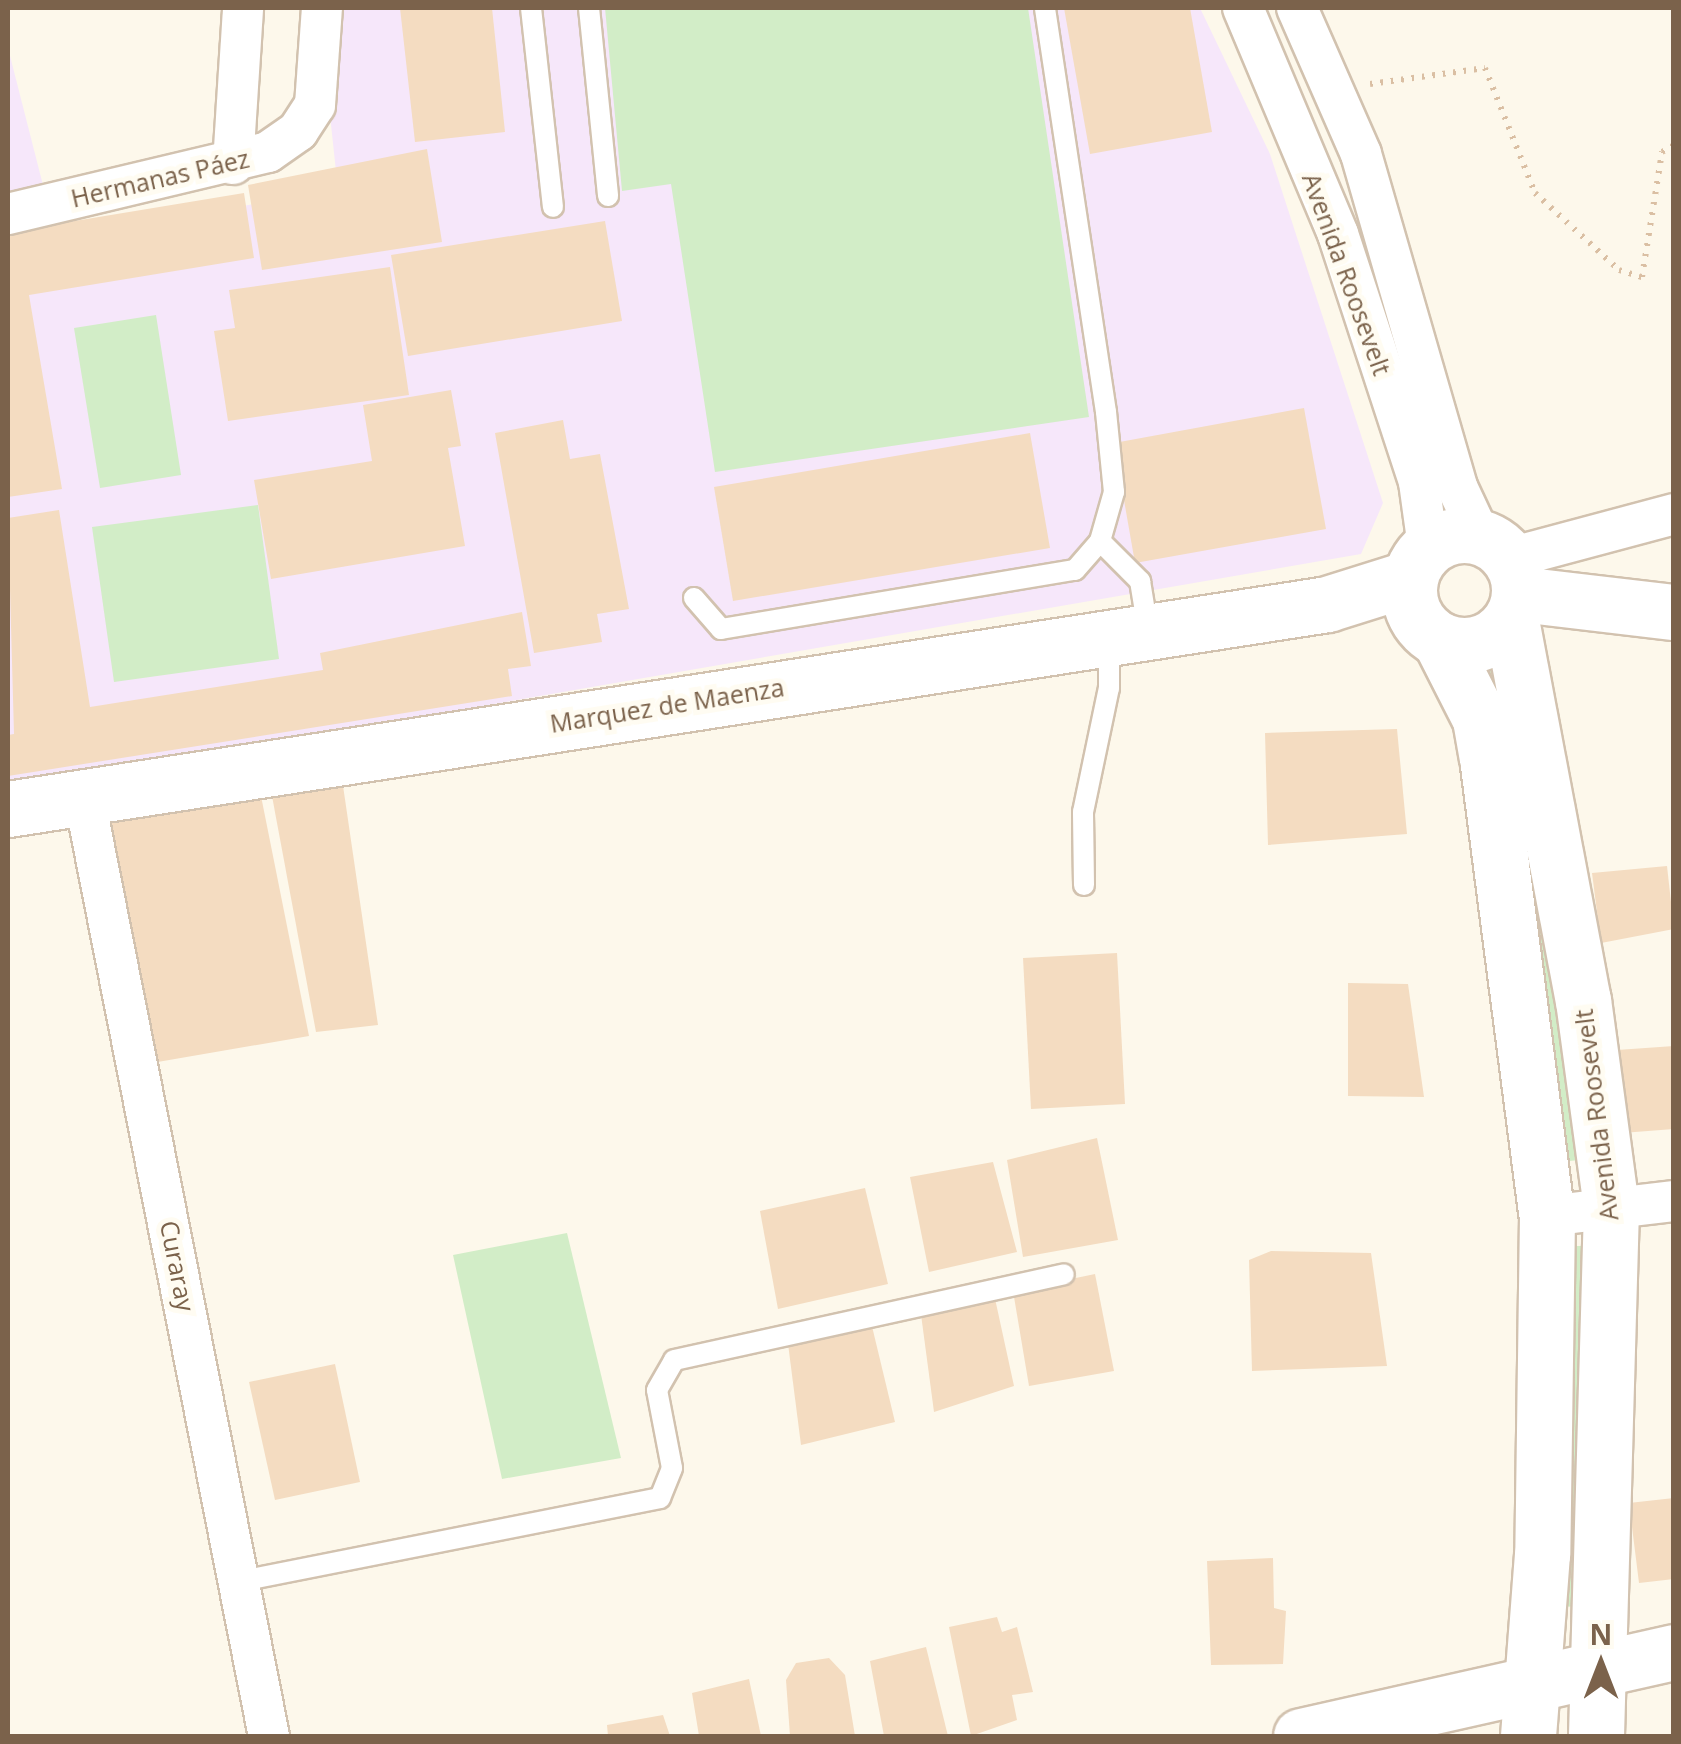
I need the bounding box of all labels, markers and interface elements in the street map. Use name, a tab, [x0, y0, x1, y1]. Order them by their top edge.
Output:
street label: Hermanas Páez	[68, 143, 252, 213]
street label: Avenida Roosevelt	[1297, 169, 1397, 379]
street label: Marquez de Maenza	[548, 672, 786, 738]
street label: Avenida Roosevelt	[1568, 1008, 1624, 1222]
street label: Curaray	[155, 1218, 201, 1314]
north arrow	[1551, 1614, 1651, 1714]
text: N	[1590, 1615, 1612, 1653]

